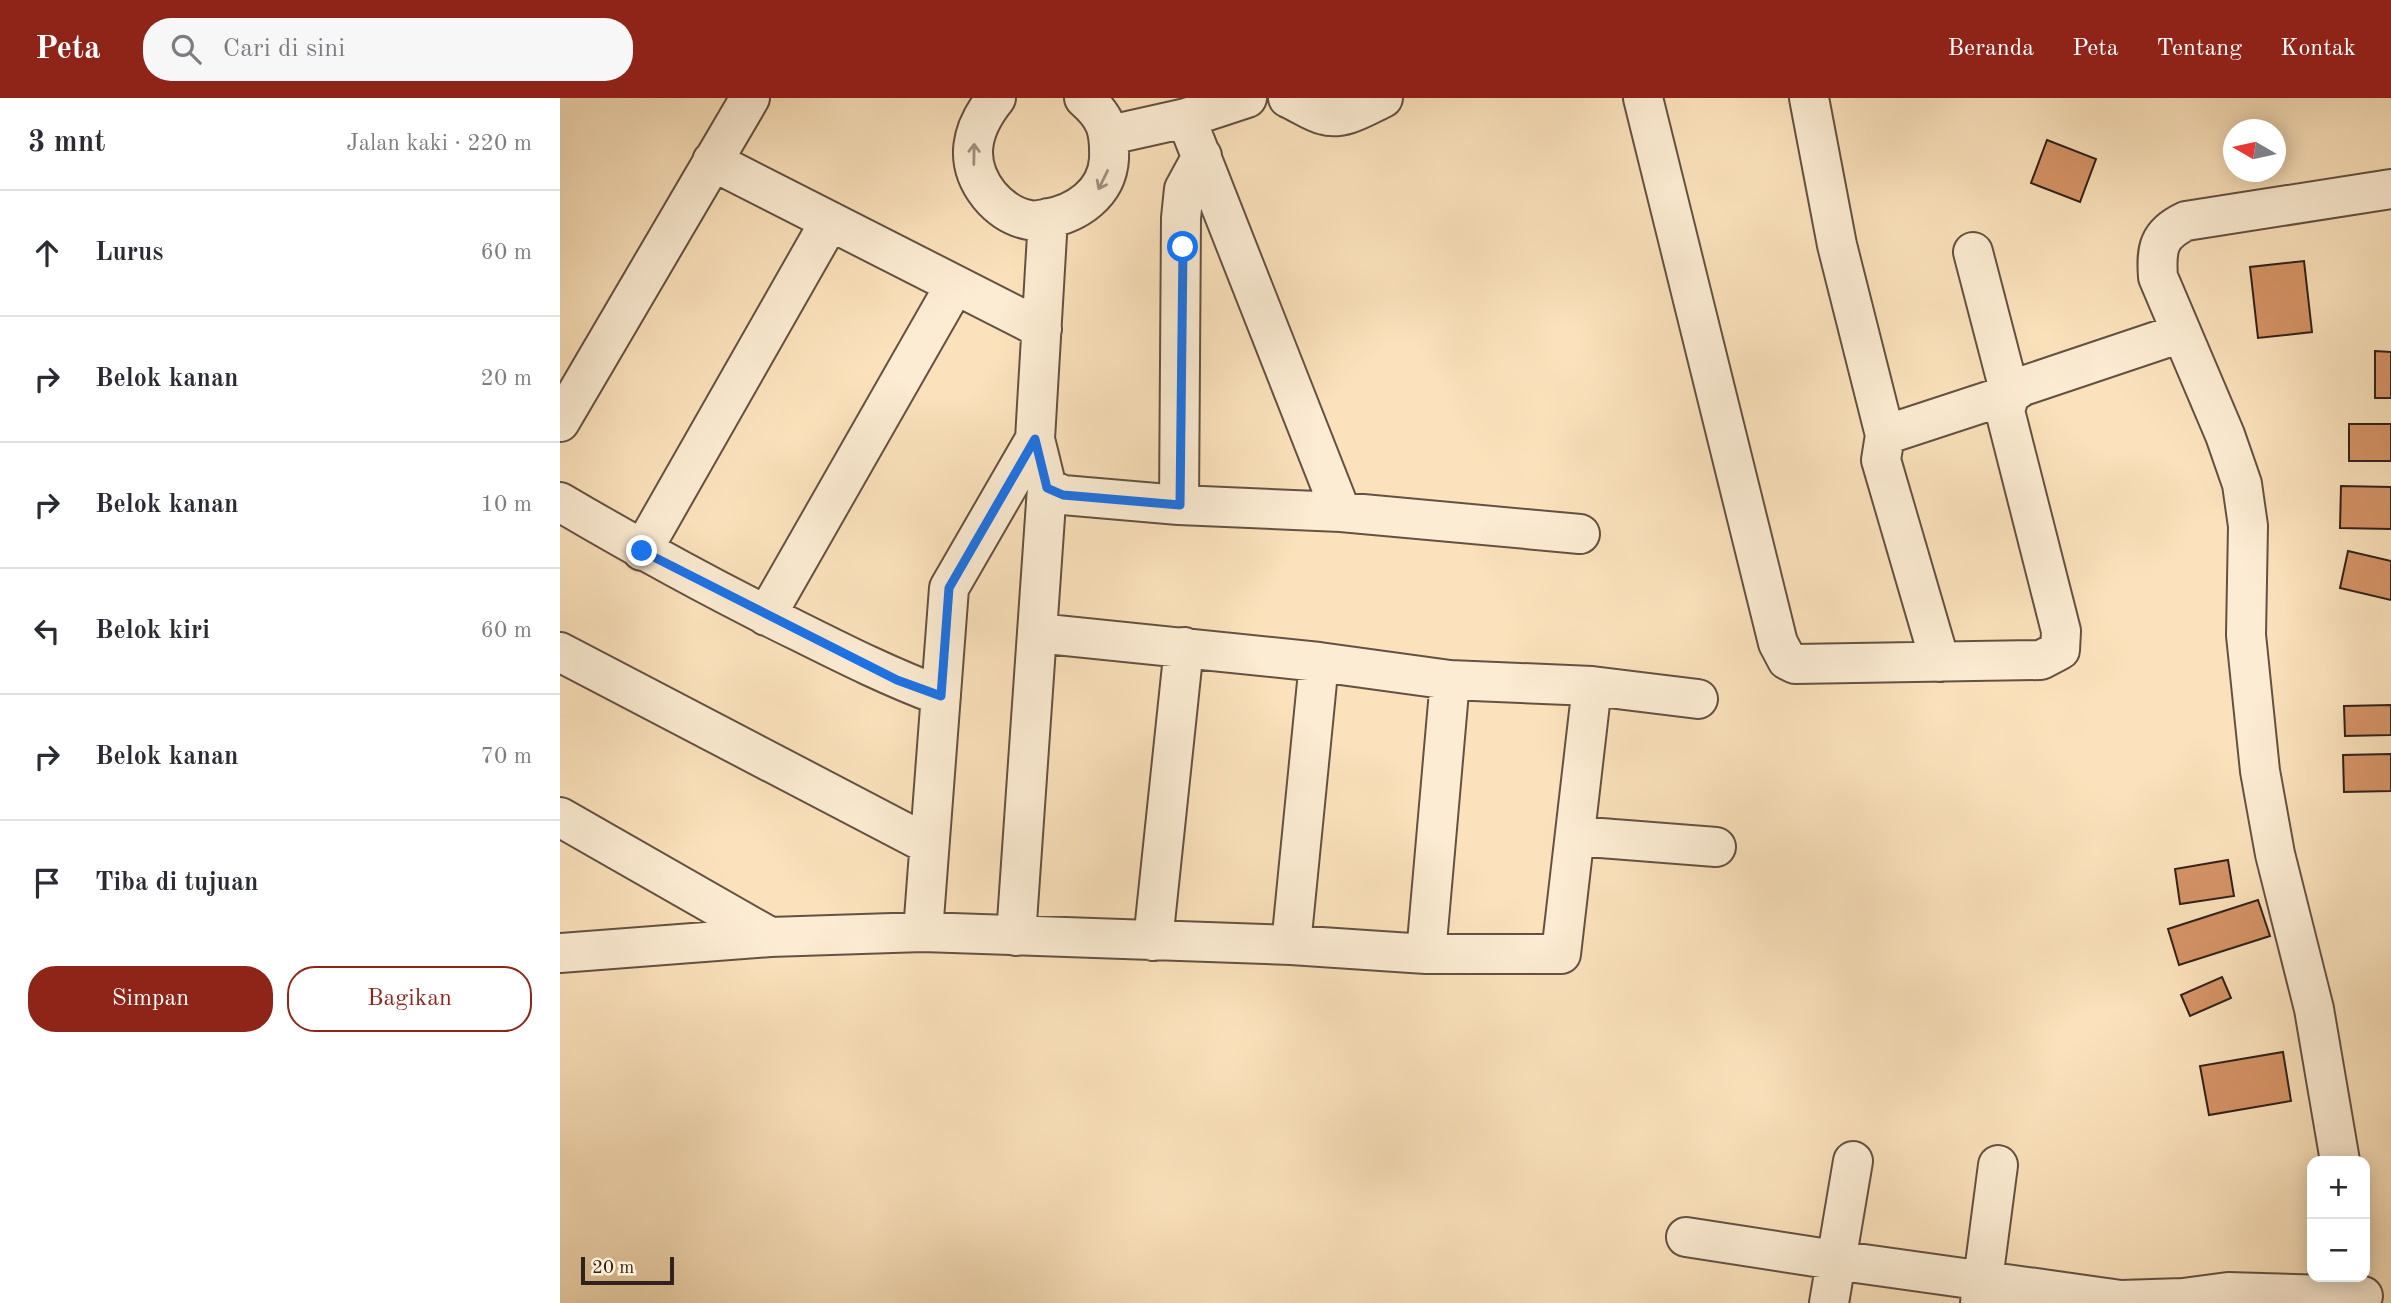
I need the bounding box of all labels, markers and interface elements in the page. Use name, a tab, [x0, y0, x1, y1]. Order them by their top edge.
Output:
search box	[143, 18, 633, 81]
icon: search	[167, 30, 205, 68]
text: Peta	[35, 33, 101, 66]
text: Cari di sini	[223, 36, 345, 62]
text: Beranda	[1948, 37, 2034, 61]
text: Peta	[2072, 37, 2119, 61]
text: Tentang	[2157, 37, 2242, 61]
text: Kontak	[2280, 37, 2356, 61]
north arrow	[2223, 119, 2286, 182]
text: 3 mnt	[28, 128, 105, 158]
text: Jalan kaki · 220 m	[346, 132, 532, 155]
one-way arrow	[967, 142, 980, 165]
one-way arrow	[1096, 169, 1109, 190]
route start	[1167, 231, 1198, 262]
icon: ahead	[28, 234, 66, 272]
text: Lurus	[95, 240, 163, 266]
text: 60 m	[481, 241, 532, 264]
icon: right	[28, 360, 66, 398]
text: Belok kanan	[95, 366, 239, 392]
text: 20 m	[481, 367, 532, 390]
icon: right	[28, 486, 66, 524]
text: Belok kanan	[95, 492, 239, 518]
text: 10 m	[481, 493, 532, 516]
route end	[626, 535, 657, 566]
icon: left	[28, 612, 66, 650]
text: Belok kiri	[95, 618, 210, 644]
text: 60 m	[481, 619, 532, 642]
icon: right	[28, 738, 66, 776]
text: Belok kanan	[95, 744, 239, 770]
text: 70 m	[481, 745, 532, 768]
icon: arrive	[28, 864, 66, 902]
text: Tiba di tujuan	[95, 870, 259, 896]
button: Simpan	[28, 966, 273, 1032]
button: Bagikan	[287, 966, 532, 1032]
map controls	[2307, 1156, 2370, 1282]
button: +	[2307, 1156, 2370, 1219]
button: −	[2307, 1219, 2370, 1282]
scale bar	[581, 1254, 674, 1286]
text: 20 m	[592, 1259, 634, 1278]

